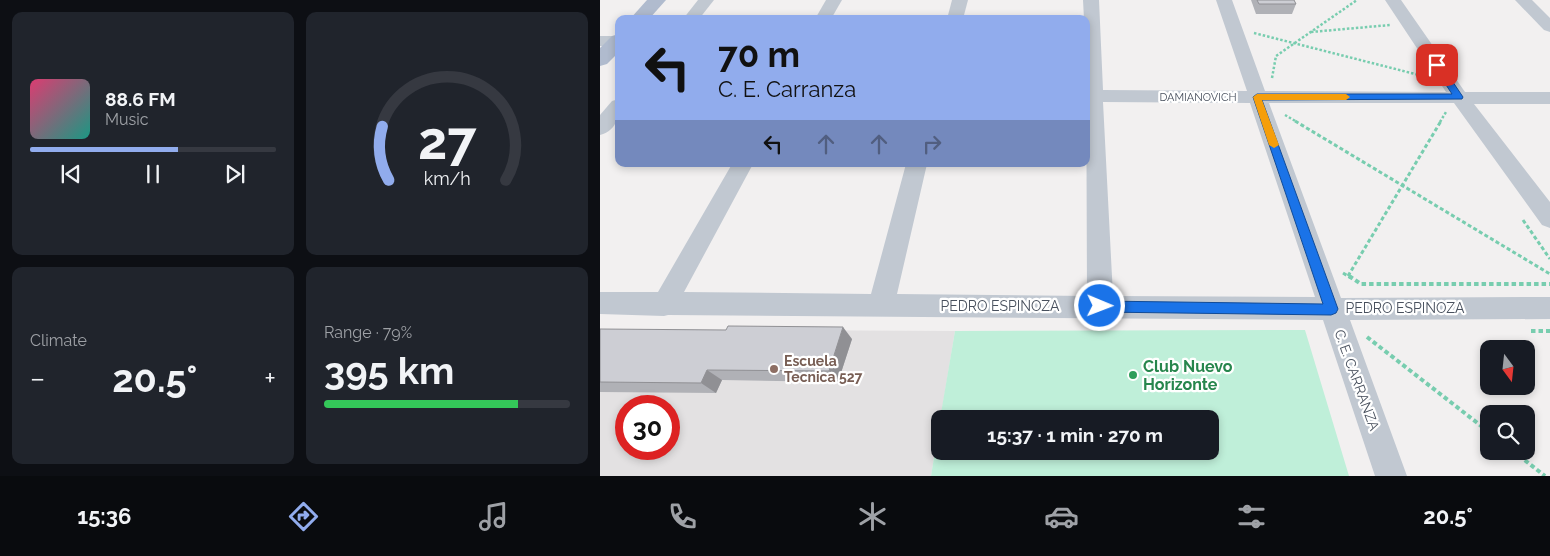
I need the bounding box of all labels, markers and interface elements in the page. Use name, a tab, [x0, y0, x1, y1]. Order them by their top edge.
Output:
text: 70 m	[718, 34, 800, 75]
icon: left	[635, 35, 700, 100]
pin	[1416, 44, 1458, 86]
icon: arrive	[1423, 51, 1451, 79]
text: C. E. Carranza	[718, 76, 856, 102]
text: 88.6 FM	[105, 88, 176, 110]
street label: DAMIANOVICH	[1159, 91, 1237, 104]
text: Music	[105, 110, 149, 129]
text: 27	[418, 110, 477, 171]
icon: left	[759, 130, 787, 158]
icon: ahead	[812, 130, 840, 158]
icon: ahead	[865, 130, 893, 158]
icon: right	[918, 130, 946, 158]
icon: previous	[57, 160, 85, 188]
icon: pause	[139, 160, 167, 188]
icon: next	[221, 160, 249, 188]
text: km/h	[423, 168, 471, 189]
position arrow	[1073, 279, 1125, 331]
street label: PEDRO ESPINOZA	[941, 298, 1060, 314]
street label: PEDRO ESPINOZA	[1346, 300, 1465, 316]
text: Range · 79%	[324, 323, 412, 342]
street label: C. E. CARRANZA	[1331, 327, 1383, 433]
text: Climate	[30, 331, 87, 350]
north arrow	[1480, 340, 1535, 395]
map controls	[1480, 340, 1535, 460]
text: 395 km	[324, 348, 454, 393]
place label: Escuela Tecnica 527	[784, 353, 863, 385]
text: 20.5°	[112, 356, 197, 401]
place label: Club Nuevo Horizonte	[1143, 357, 1233, 394]
text: −	[30, 362, 45, 395]
text: +	[264, 362, 276, 395]
marker: Escuela Tecnica 527	[768, 363, 780, 375]
marker: Club Nuevo Horizonte	[1127, 369, 1139, 381]
speed limit sign: 30	[615, 395, 680, 460]
button: search	[1480, 405, 1535, 460]
text: 15:37 · 1 min · 270 m	[987, 424, 1163, 446]
icon: directions	[286, 499, 321, 534]
icon: music	[476, 499, 511, 534]
icon: phone	[665, 499, 700, 534]
icon: climate	[855, 499, 890, 534]
icon: car	[1044, 499, 1079, 534]
icon: filters	[1234, 499, 1269, 534]
text: 15:36	[77, 503, 131, 529]
text: 20.5°	[1423, 503, 1473, 529]

